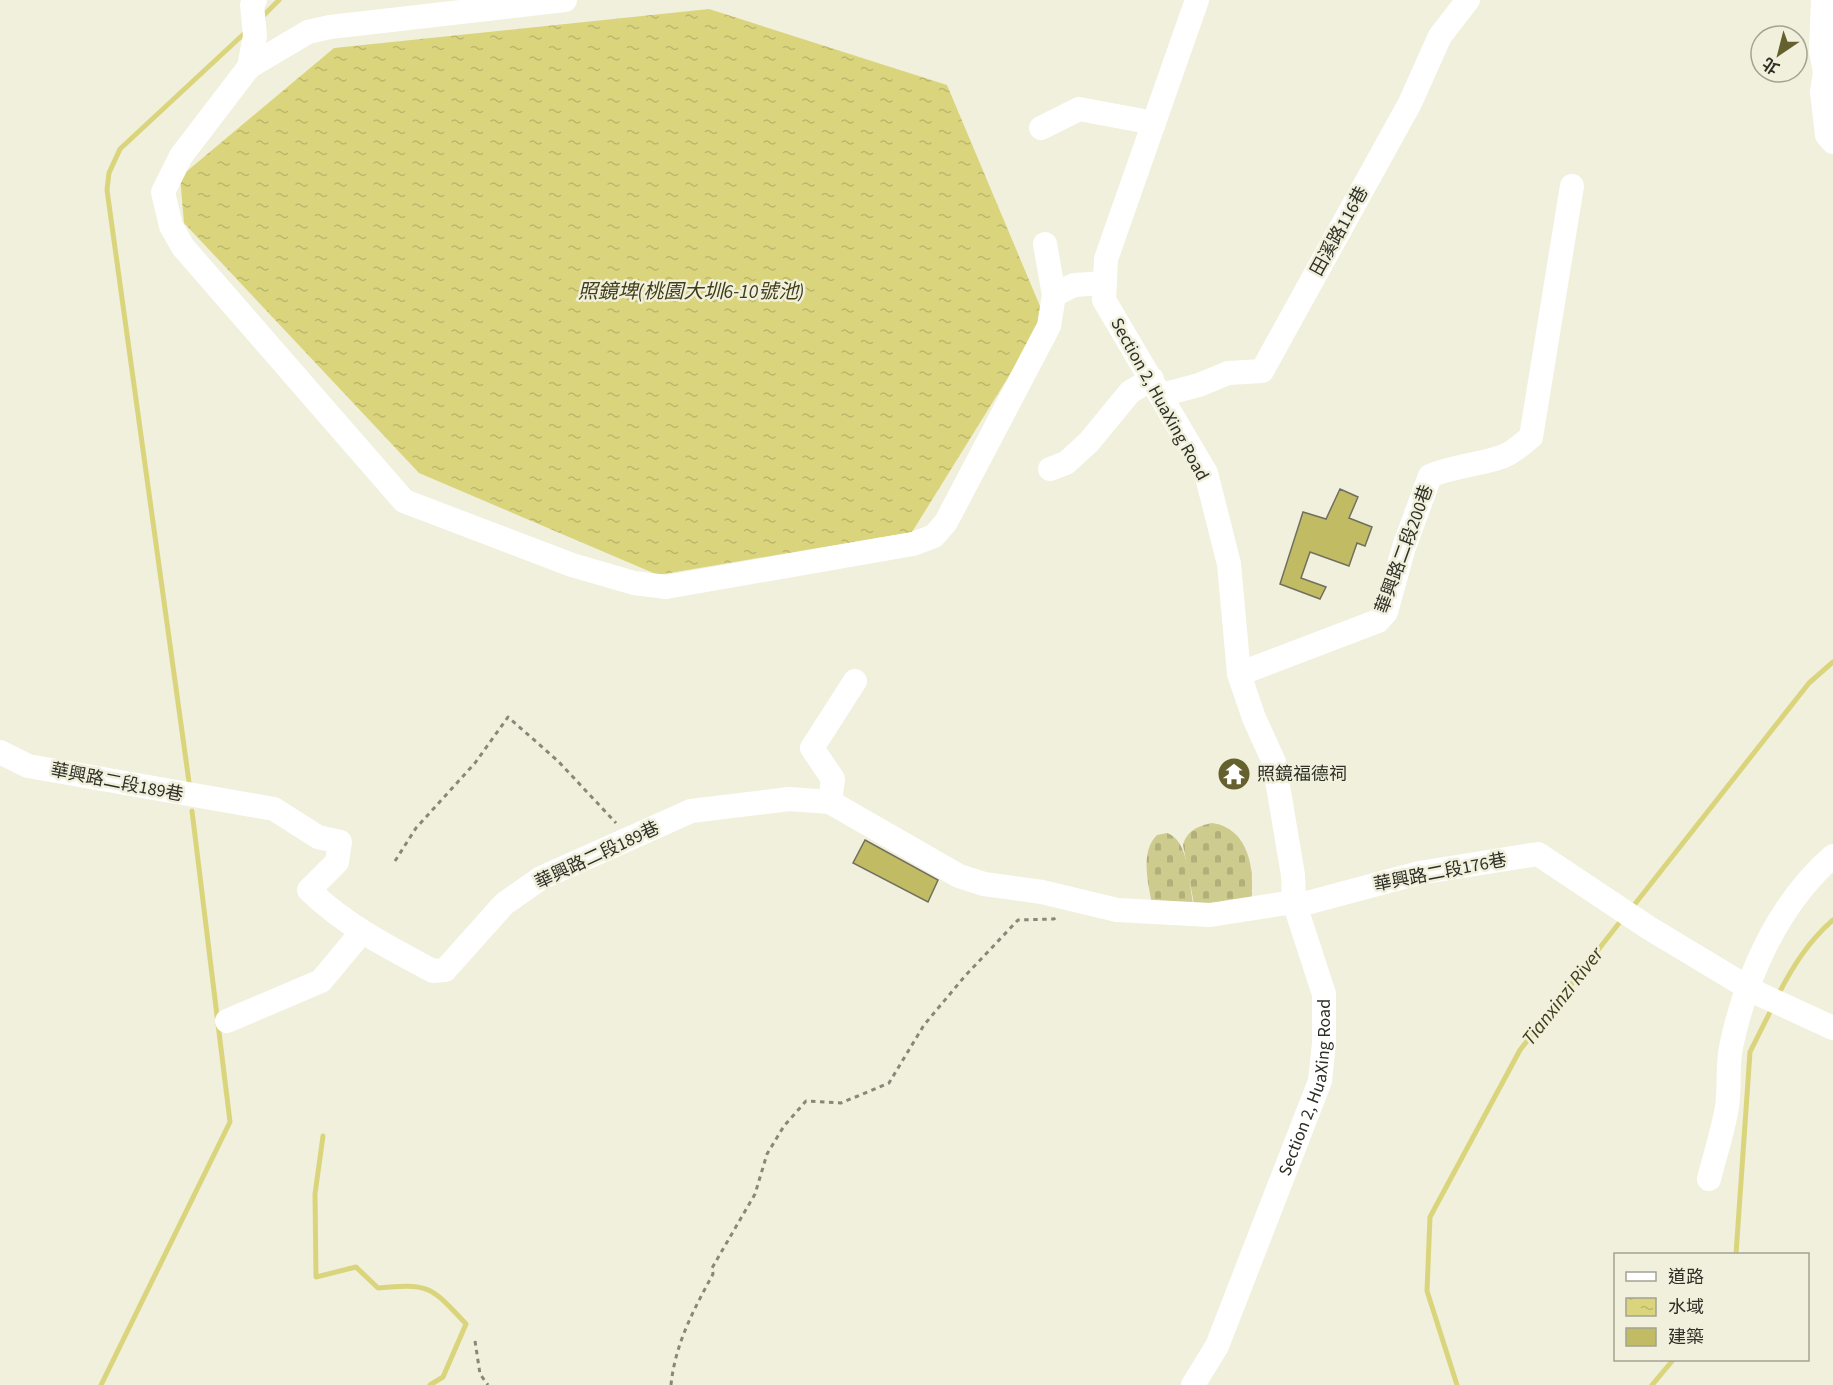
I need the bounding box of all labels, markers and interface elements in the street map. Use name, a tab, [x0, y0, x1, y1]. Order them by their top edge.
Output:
north arrow	[1749, 24, 1809, 84]
text: 北	[1758, 52, 1784, 79]
street label: 田溪路116巷	[1305, 182, 1374, 281]
water label: 照鏡埤(桃園大圳6-10號池)	[578, 278, 804, 306]
street label: Section 2, HuaXing Road	[1104, 313, 1215, 485]
street label: 華興路二段200巷	[1370, 482, 1439, 617]
temple icon: 照鏡福德祠	[1216, 756, 1252, 792]
street label: 華興路二段189巷	[48, 757, 185, 808]
place label: 照鏡福德祠	[1257, 762, 1347, 787]
street label: 華興路二段189巷	[531, 816, 664, 895]
street label: 華興路二段176巷	[1372, 847, 1509, 898]
water label: Tianxinzi River	[1515, 941, 1611, 1052]
street label: Section 2, HuaXing Road	[1272, 999, 1337, 1179]
legend	[1614, 1253, 1809, 1361]
text: 道路	[1668, 1265, 1704, 1290]
text: 水域	[1668, 1295, 1704, 1320]
text: 建築	[1668, 1325, 1704, 1350]

